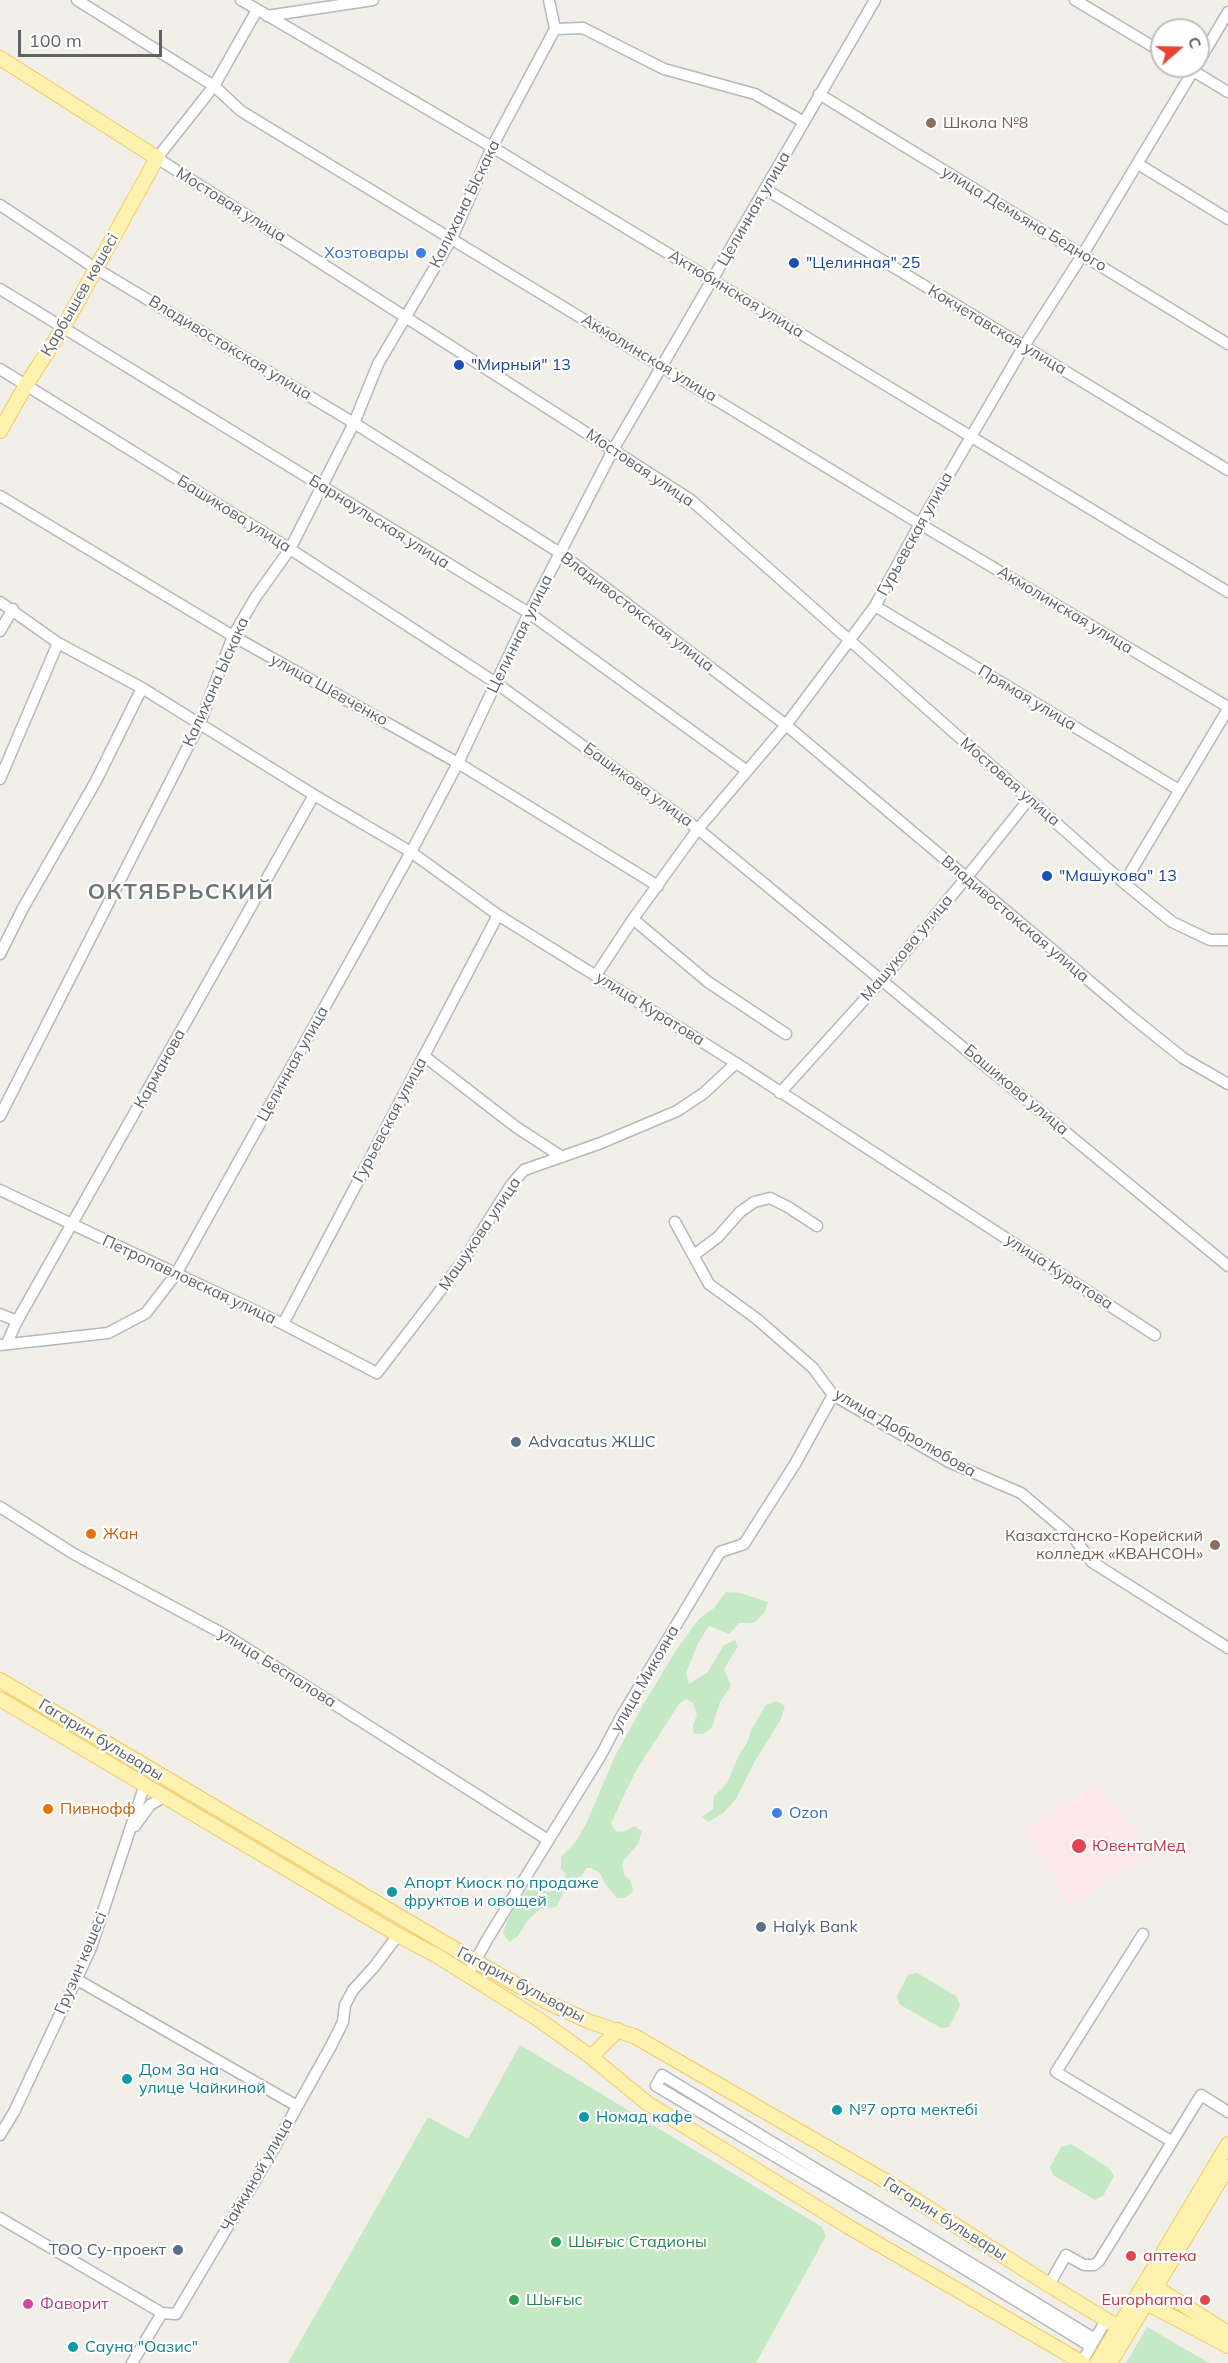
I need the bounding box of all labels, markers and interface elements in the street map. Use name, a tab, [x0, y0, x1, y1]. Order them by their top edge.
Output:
scale bar	[21, 18, 165, 56]
north arrow	[1150, 18, 1210, 78]
text: 100 m	[29, 29, 82, 52]
text: С	[1184, 34, 1206, 51]
place label: Школа №8	[943, 113, 1028, 133]
marker: Школа №8	[924, 116, 938, 130]
street label: Калихана Ыскака	[426, 137, 504, 271]
street label: Целинная улица	[713, 148, 795, 270]
street label: улица Демьяна Бедного	[938, 162, 1110, 276]
street label: Мостовая улица	[173, 163, 289, 247]
street label: Қарбышев көшесі	[37, 230, 123, 360]
place label: Хозтовары	[324, 243, 409, 263]
marker: Хозтовары	[414, 246, 428, 260]
street label: Актюбинская улица	[665, 246, 807, 342]
place label: "Целинная" 25	[806, 253, 920, 273]
marker: "Целинная" 25	[787, 256, 801, 270]
street label: Кокчетавская улица	[924, 281, 1070, 379]
street label: Владивостокская улица	[145, 292, 315, 404]
street label: Акмолинская улица	[578, 310, 720, 406]
place label: "Мирный" 13	[471, 355, 571, 375]
marker: "Мирный" 13	[452, 358, 466, 372]
street label: Мостовая улица	[582, 425, 698, 511]
street label: Гурьевская улица	[873, 469, 957, 599]
street label: Башикова улица	[174, 471, 294, 557]
street label: Барнаульская улица	[305, 471, 453, 573]
street label: Владивостокская улица	[557, 548, 717, 676]
street label: Акмолинская улица	[994, 562, 1136, 658]
street label: Целинная улица	[483, 572, 557, 696]
street label: Калихана Ыскака	[179, 614, 253, 750]
street label: улица Шевченко	[267, 650, 391, 730]
street label: Прямая улица	[975, 661, 1079, 735]
street label: Мостовая улица	[956, 733, 1064, 831]
street label: Башикова улица	[580, 739, 696, 831]
street label: Владивостокская улица	[937, 852, 1093, 986]
place label: "Машукова" 13	[1059, 866, 1177, 886]
marker: "Машукова" 13	[1040, 869, 1054, 883]
district label: ОКТЯБРЬСКИЙ	[88, 879, 274, 905]
street label: Машукова улица	[857, 891, 957, 1005]
street label: улица Куратова	[592, 968, 708, 1050]
street label: Целинная улица	[253, 1003, 333, 1125]
street label: Карманова	[130, 1026, 190, 1112]
street label: Башикова улица	[960, 1041, 1072, 1139]
street label: Гурьевская улица	[349, 1054, 431, 1186]
street label: Машукова улица	[435, 1174, 525, 1294]
street label: улица Куратова	[1002, 1230, 1116, 1314]
street label: Петропавловская улица	[99, 1231, 279, 1329]
street label: улица Добролюбова	[831, 1385, 979, 1481]
place label: Advacatus ЖШС	[528, 1432, 656, 1452]
marker: Advacatus ЖШС	[509, 1435, 523, 1449]
place label: Жан	[103, 1524, 138, 1544]
place label: Казахстанско-Корейский колледж «КВАНСОН»	[1005, 1526, 1203, 1564]
marker: Жан	[84, 1527, 98, 1541]
marker: Казахстанско-Корейский колледж «КВАНСОН»	[1208, 1538, 1222, 1552]
street label: улица Микояна	[607, 1622, 683, 1736]
street label: улица Беспалова	[215, 1624, 339, 1712]
street label: Гагарин бульвары	[35, 1695, 167, 1785]
place label: Пивнофф	[60, 1799, 136, 1819]
marker: Пивнофф	[41, 1802, 55, 1816]
place label: Ozon	[789, 1803, 828, 1823]
marker: Ozon	[770, 1806, 784, 1820]
place label: ЮвентаМед	[1092, 1836, 1185, 1856]
marker: ЮвентаМед	[1070, 1837, 1088, 1855]
place label: Апорт Киоск по продаже фруктов и овощей	[404, 1873, 599, 1911]
marker: Апорт Киоск по продаже фруктов и овощей	[385, 1885, 399, 1899]
street label: Грузин көшесі	[51, 1909, 111, 2017]
place label: Halyk Bank	[773, 1917, 858, 1937]
marker: Halyk Bank	[754, 1920, 768, 1934]
street label: Гагарин бульвары	[454, 1943, 588, 2027]
place label: Дом 3а на улице Чайкиной	[139, 2060, 266, 2098]
marker: Дом 3а на улице Чайкиной	[120, 2072, 134, 2086]
place label: №7 орта мектебі	[849, 2100, 978, 2120]
marker: №7 орта мектебі	[830, 2103, 844, 2117]
place label: Номад кафе	[596, 2107, 692, 2127]
marker: Номад кафе	[577, 2110, 591, 2124]
street label: Чайкиной улица	[217, 2115, 297, 2235]
street label: Гагарин бульвары	[880, 2173, 1010, 2265]
place label: Шығыс Стадионы	[568, 2232, 707, 2252]
marker: Шығыс Стадионы	[549, 2235, 563, 2249]
place label: ТОО Су-проект	[49, 2240, 166, 2260]
marker: ТОО Су-проект	[171, 2243, 185, 2257]
place label: аптека	[1143, 2246, 1197, 2266]
marker: аптека	[1124, 2249, 1138, 2263]
place label: Шығыс	[526, 2290, 583, 2310]
place label: Europharma	[1101, 2290, 1193, 2310]
marker: Шығыс	[507, 2293, 521, 2307]
marker: Europharma	[1198, 2293, 1212, 2307]
place label: Фаворит	[40, 2294, 108, 2314]
marker: Фаворит	[21, 2297, 35, 2311]
place label: Сауна "Оазис"	[85, 2337, 198, 2357]
marker: Сауна "Оазис"	[66, 2340, 80, 2354]

